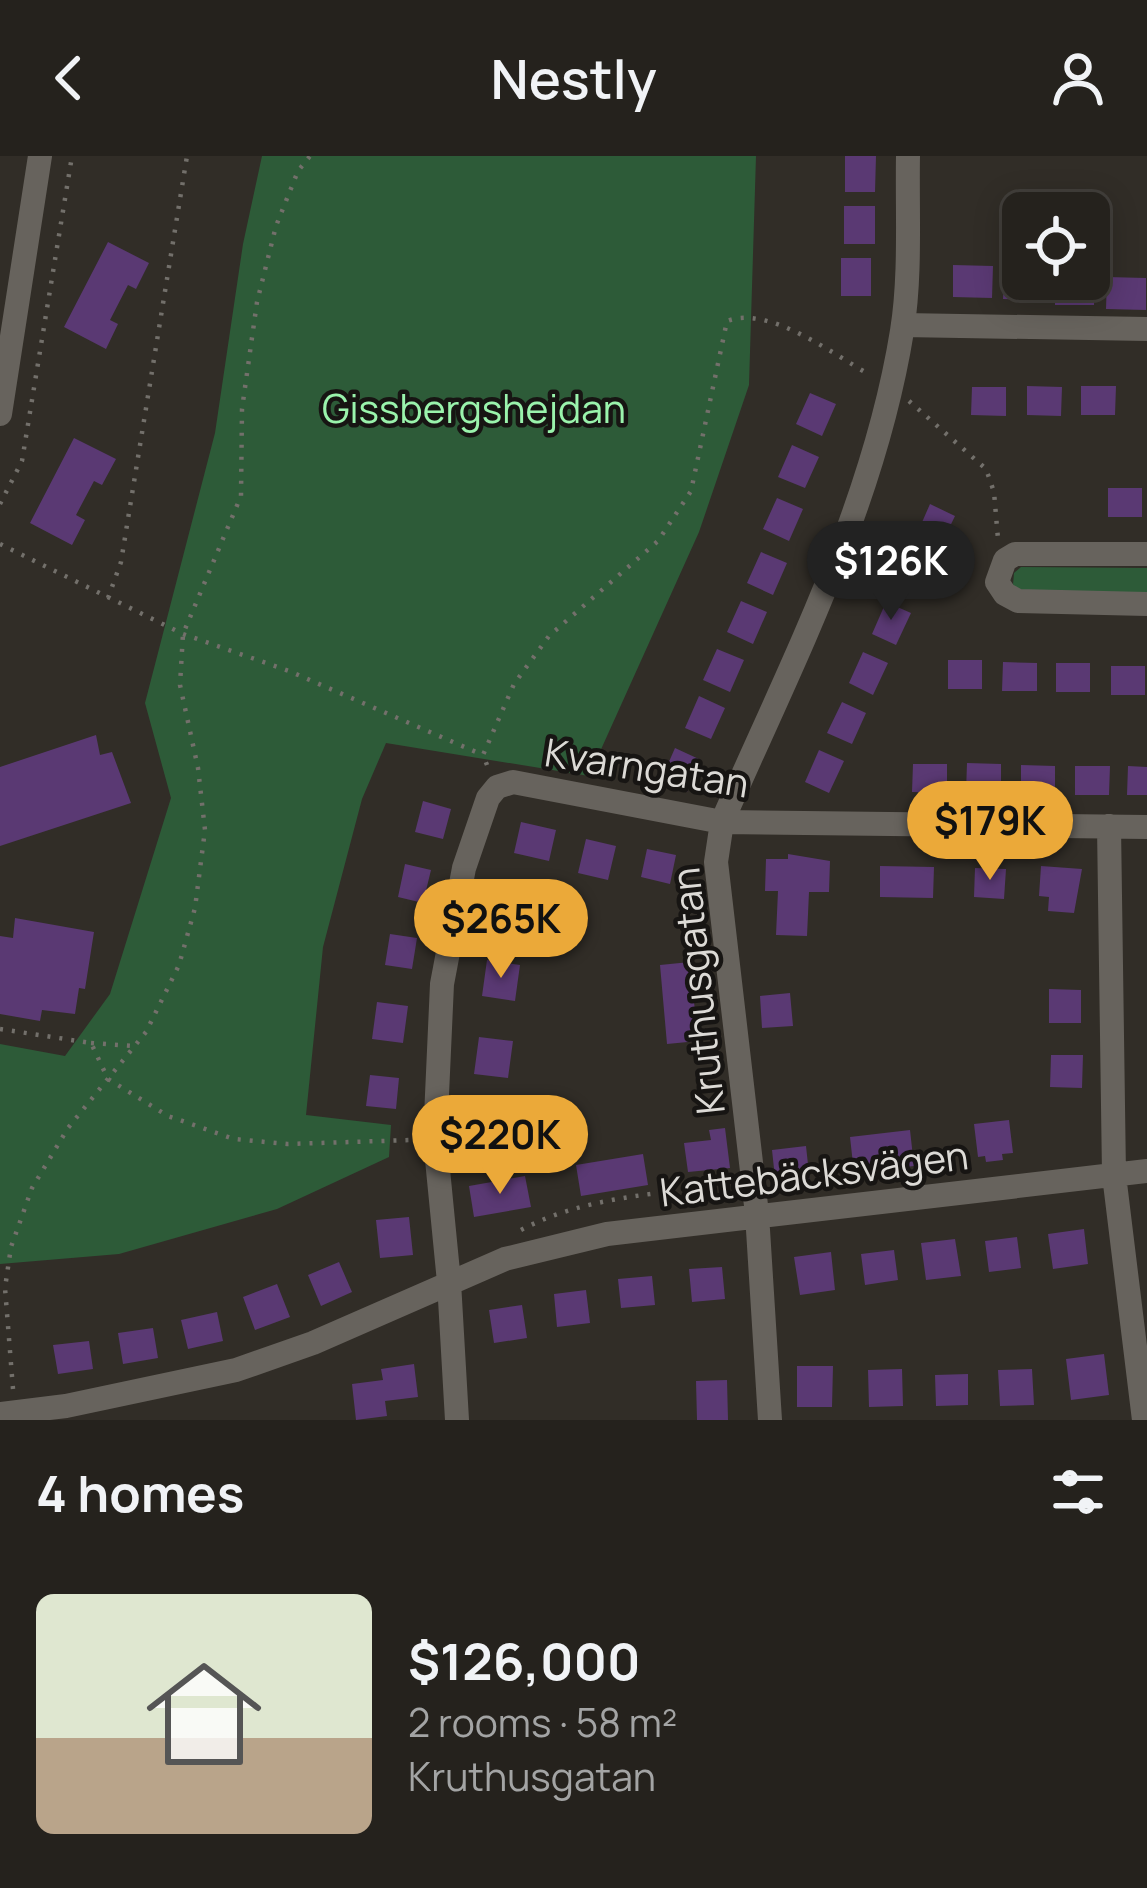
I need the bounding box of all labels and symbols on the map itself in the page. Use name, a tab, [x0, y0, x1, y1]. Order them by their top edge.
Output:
park label: Gissbergshejdan	[322, 381, 626, 435]
pin: $126K	[807, 521, 975, 623]
street label: Kvarngatan	[541, 724, 753, 810]
pin: $179K	[906, 781, 1074, 883]
street label: Kruthusgatan	[657, 865, 737, 1117]
pin: $265K	[417, 879, 585, 981]
pin: $220K	[416, 1095, 584, 1197]
street label: Kattebäcksvägen	[657, 1127, 971, 1219]

